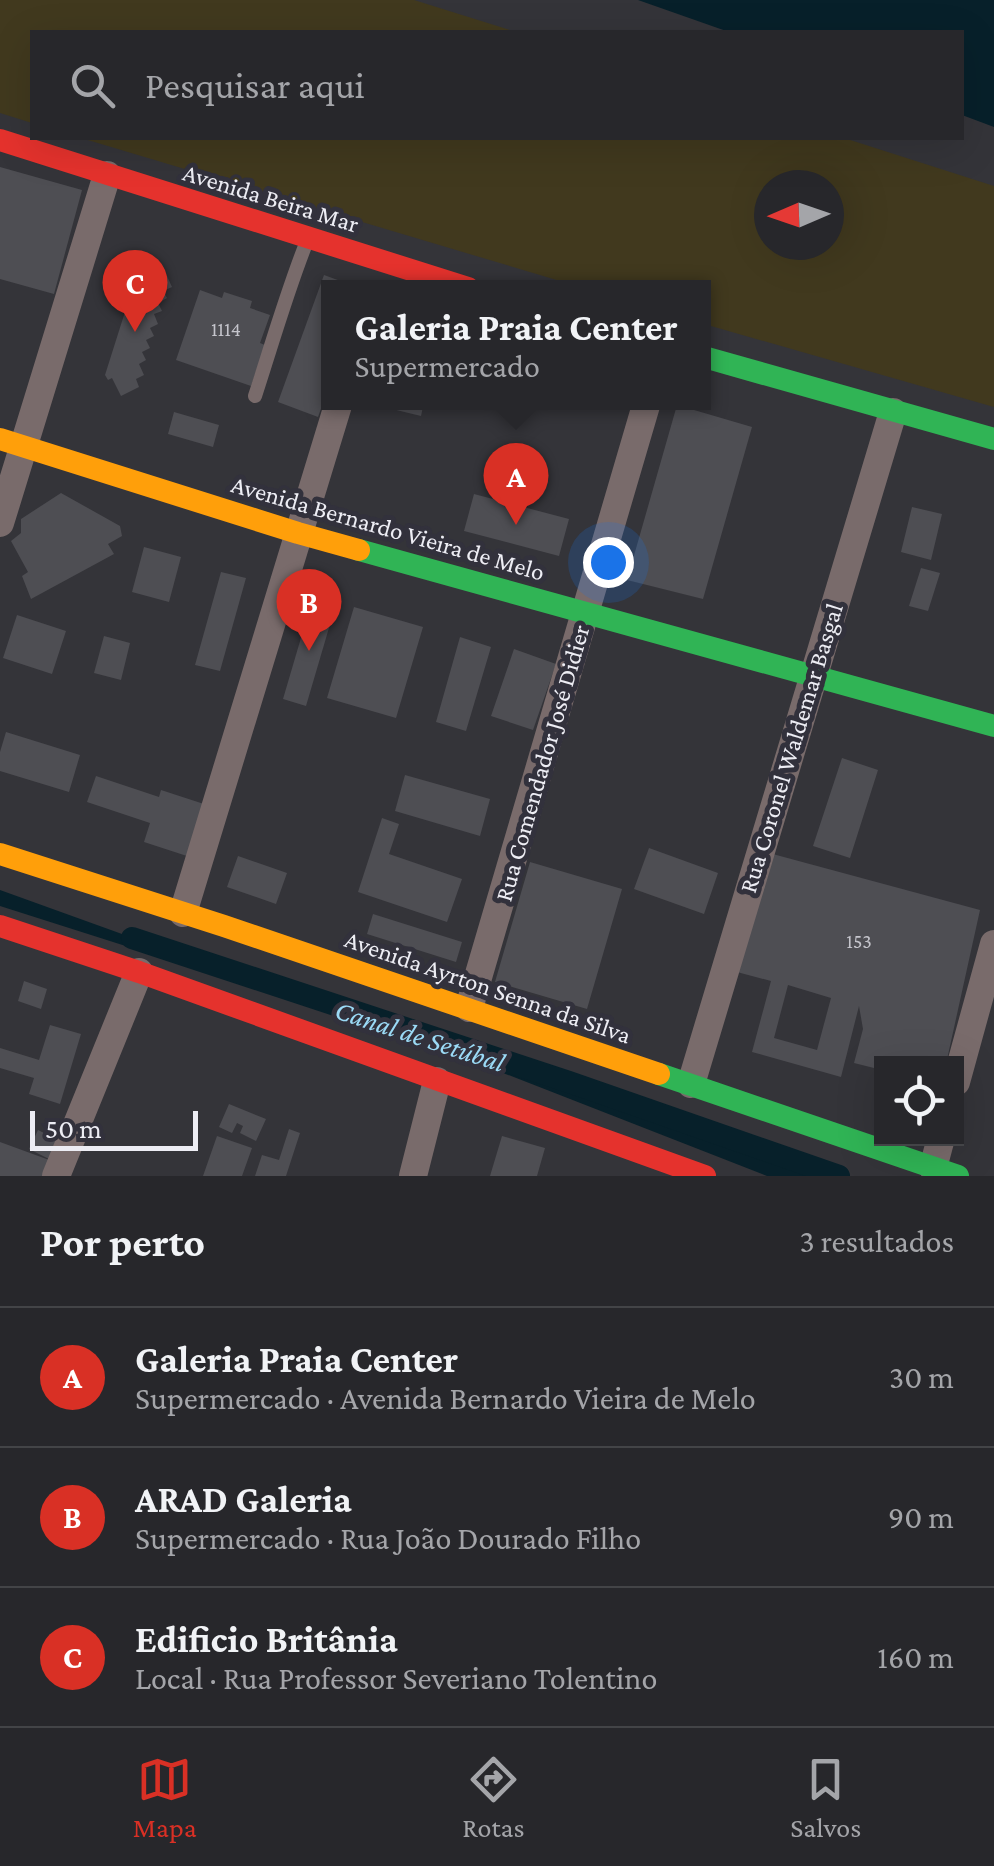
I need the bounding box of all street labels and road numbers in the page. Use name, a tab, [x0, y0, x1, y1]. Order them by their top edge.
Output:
street label: Avenida Beira Mar	[180, 158, 362, 238]
street label: Avenida Bernardo Vieira de Melo	[228, 469, 548, 587]
street label: Rua Coronel Waldemar Basgal	[734, 600, 849, 896]
street label: Rua Comendador José Didier	[490, 621, 595, 905]
street label: Avenida Ayrton Senna da Silva	[341, 925, 635, 1050]

